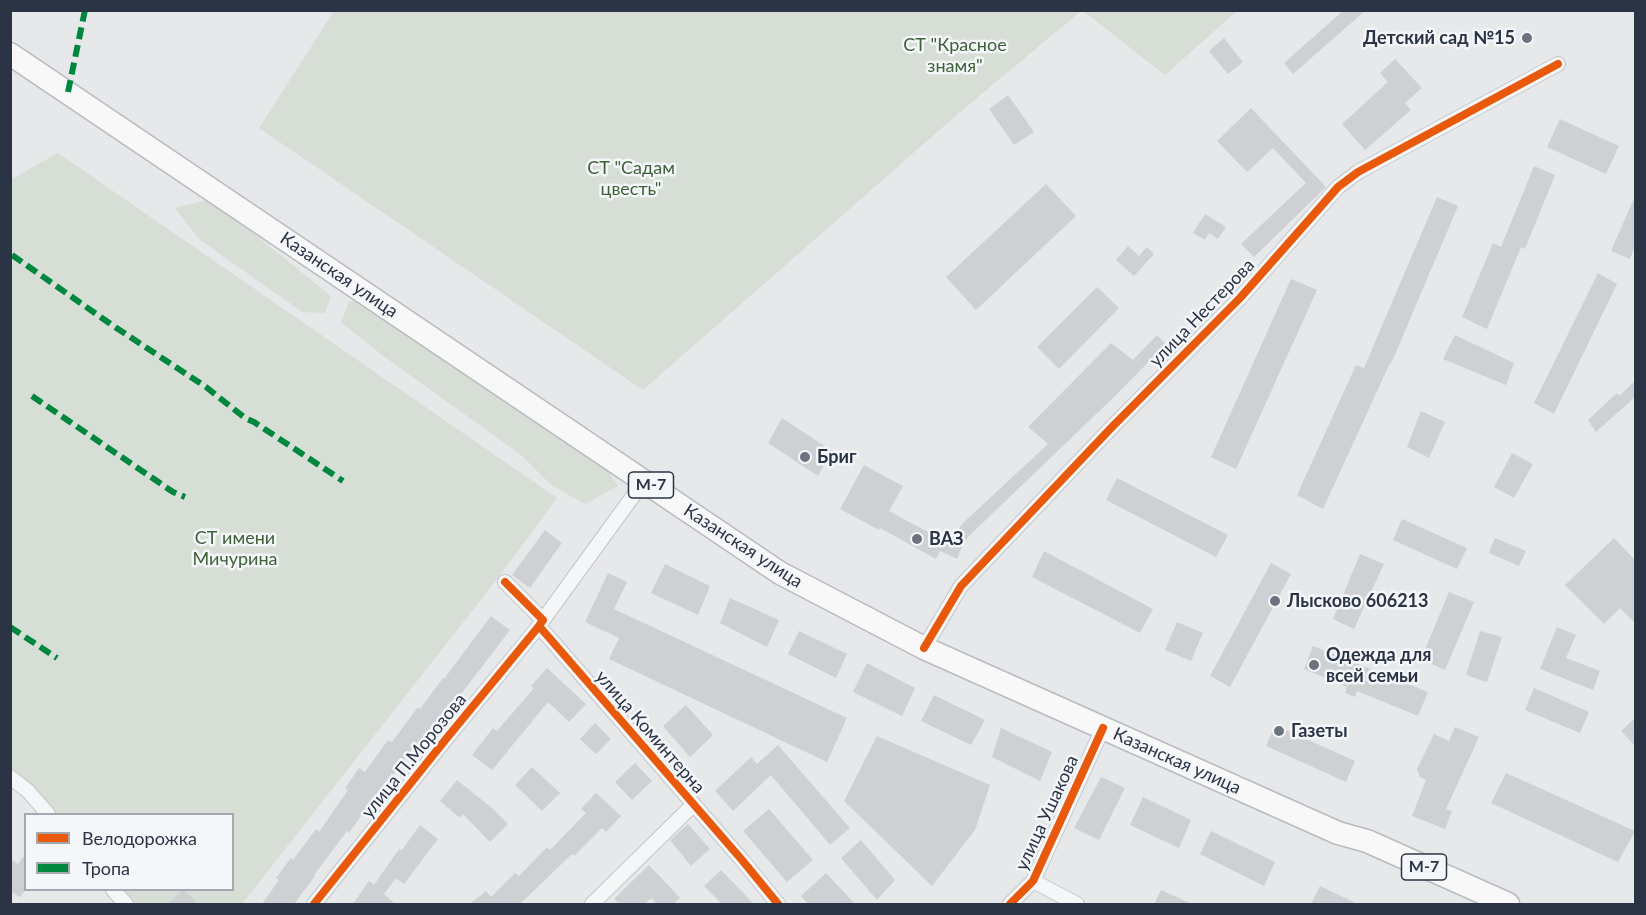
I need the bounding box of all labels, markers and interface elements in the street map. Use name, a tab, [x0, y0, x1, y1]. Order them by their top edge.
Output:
place label: Детский сад №15	[1363, 27, 1515, 49]
marker: Детский сад №15	[1520, 31, 1534, 45]
park label: СТ "Красное знамя"	[903, 34, 1007, 76]
park label: СТ "Садам цвесть"	[587, 157, 675, 200]
street label: Казанская улица	[276, 228, 402, 322]
street label: улица Нестерова	[1145, 255, 1259, 371]
place label: Бриг	[817, 446, 856, 468]
marker: Бриг	[798, 450, 812, 464]
road number: М-7	[628, 472, 674, 498]
street label: Казанская улица	[679, 499, 807, 593]
park label: СТ имени Мичурина	[192, 527, 278, 570]
place label: ВАЗ	[929, 528, 964, 550]
marker: ВАЗ	[910, 532, 924, 546]
place label: Лысково 606213	[1287, 590, 1428, 612]
marker: Лысково 606213	[1268, 594, 1282, 608]
place label: Одежда для всей семьи	[1326, 644, 1431, 686]
marker: Одежда для всей семьи	[1307, 658, 1321, 672]
street label: улица Коминтерна	[591, 666, 709, 798]
street label: улица П.Морозова	[357, 689, 471, 823]
place label: Газеты	[1291, 720, 1348, 742]
street label: Казанская улица	[1110, 723, 1244, 799]
marker: Газеты	[1272, 724, 1286, 738]
street label: улица Ушакова	[1011, 752, 1083, 874]
legend	[24, 813, 234, 891]
text: Велодорожка	[82, 827, 197, 849]
road number: М-7	[1402, 854, 1446, 880]
text: Тропа	[82, 857, 130, 879]

